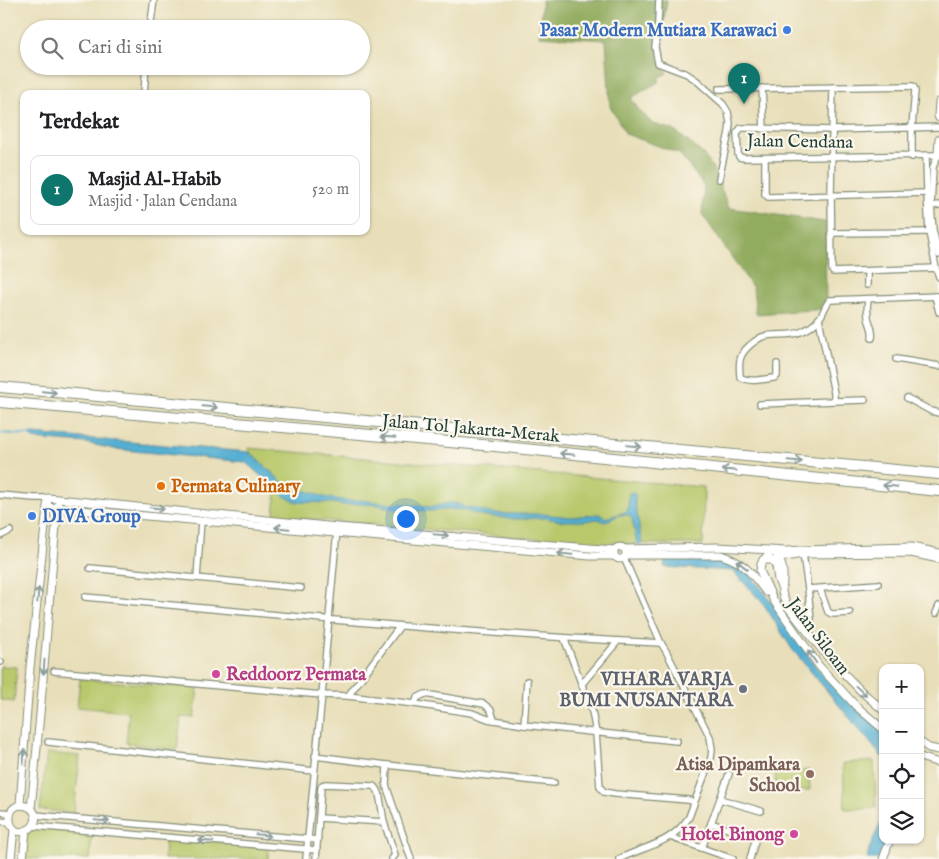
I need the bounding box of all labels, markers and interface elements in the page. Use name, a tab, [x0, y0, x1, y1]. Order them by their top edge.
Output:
search box	[20, 20, 370, 75]
place label: Pasar Modern Mutiara Karawaci	[540, 20, 777, 43]
marker: Pasar Modern Mutiara Karawaci	[781, 24, 793, 36]
icon: search	[38, 34, 66, 62]
text: Cari di sini	[78, 36, 162, 60]
pin: 1	[728, 63, 760, 104]
text: Terdekat	[40, 109, 119, 136]
street label: Jalan Cendana	[745, 130, 854, 155]
text: Masjid Al-Habib	[88, 168, 221, 192]
text: 1	[54, 180, 60, 200]
text: 520 m	[312, 180, 349, 200]
text: Masjid · Jalan Cendana	[88, 192, 237, 212]
one-way arrow	[40, 387, 56, 397]
one-way arrow	[202, 402, 218, 411]
street label: Jalan Tol Jakarta–Merak	[379, 410, 561, 449]
one-way arrow	[380, 432, 396, 442]
one-way arrow	[625, 441, 641, 451]
one-way arrow	[559, 449, 575, 459]
one-way arrow	[787, 456, 803, 465]
one-way arrow	[721, 465, 737, 475]
place label: Permata Culinary	[171, 476, 302, 499]
marker: Permata Culinary	[155, 480, 167, 492]
one-way arrow	[883, 481, 899, 491]
one-way arrow	[149, 504, 165, 513]
place label: DIVA Group	[42, 506, 141, 529]
your location	[393, 506, 419, 532]
marker: DIVA Group	[26, 510, 38, 522]
one-way arrow	[274, 524, 290, 533]
one-way arrow	[433, 531, 449, 540]
one-way arrow	[558, 550, 574, 559]
one-way arrow	[735, 560, 748, 571]
one-way arrow	[33, 587, 43, 603]
street label: Jalan Siloam	[780, 592, 854, 680]
one-way arrow	[807, 650, 817, 664]
one-way arrow	[40, 659, 49, 675]
place label: Reddoorz Permata	[226, 664, 367, 687]
map controls	[879, 664, 924, 844]
button: +	[879, 664, 924, 709]
marker: Reddoorz Permata	[210, 668, 222, 680]
place label: VIHARA VARJA BUMI NUSANTARA	[559, 669, 734, 713]
marker: VIHARA VARJA BUMI NUSANTARA	[737, 683, 749, 695]
one-way arrow	[854, 685, 867, 697]
button: −	[879, 709, 924, 754]
one-way arrow	[19, 749, 29, 765]
place label: Atisa Dipamkara School	[675, 754, 801, 798]
button: locate	[879, 754, 924, 799]
marker: Atisa Dipamkara School	[804, 768, 816, 780]
button: layers	[879, 799, 924, 844]
one-way arrow	[93, 816, 109, 826]
place label: Hotel Binong	[681, 824, 785, 847]
marker: Hotel Binong	[788, 828, 800, 840]
one-way arrow	[255, 831, 271, 840]
one-way arrow	[198, 836, 214, 845]

